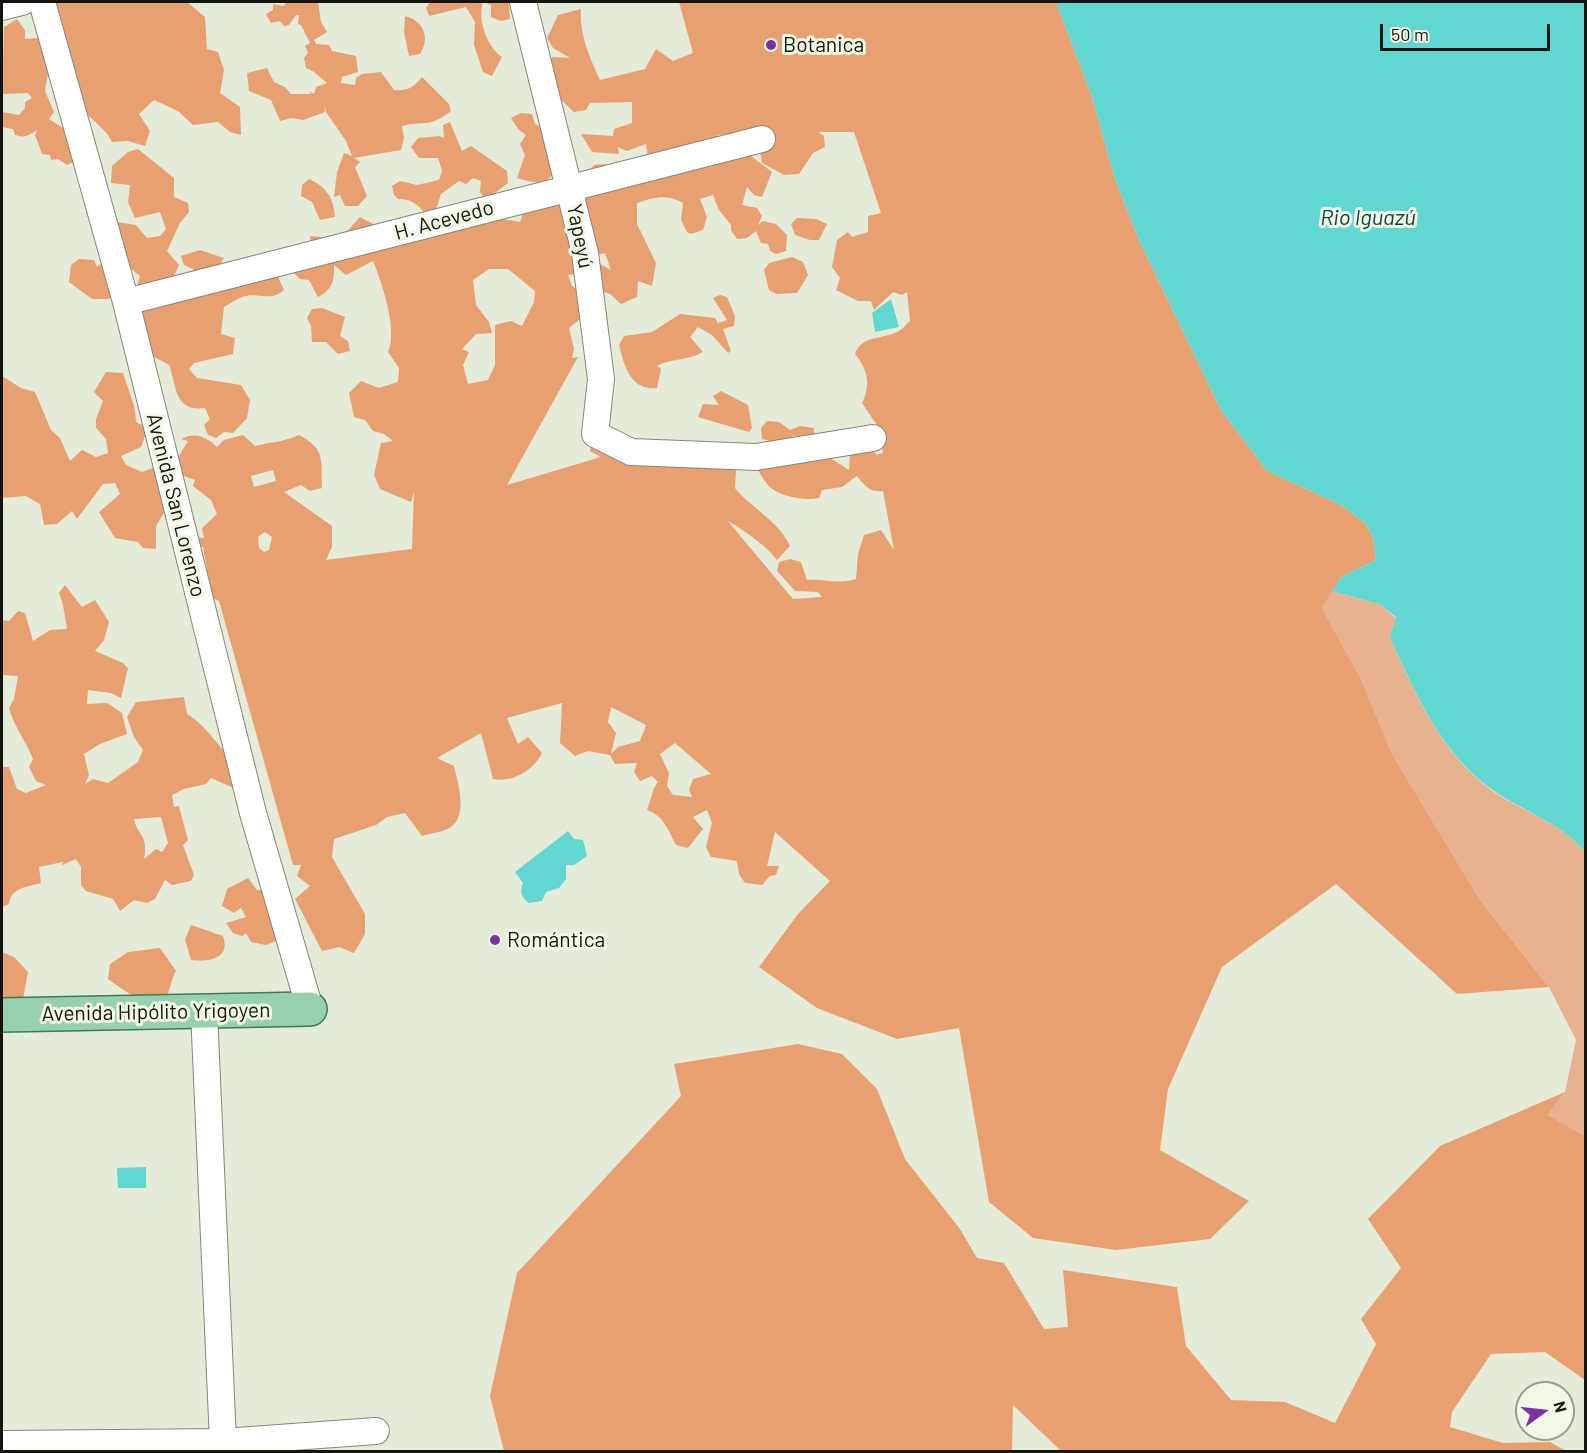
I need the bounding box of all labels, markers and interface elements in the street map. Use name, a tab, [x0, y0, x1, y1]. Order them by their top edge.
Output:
scale bar	[1383, 12, 1552, 50]
text: 50 m	[1391, 23, 1429, 45]
place label: Botanica	[783, 32, 864, 58]
marker: Botanica	[764, 38, 778, 52]
street label: H. Acevedo	[392, 195, 496, 245]
street label: Yapeyú	[561, 202, 599, 270]
water label: Rio Iguazú	[1320, 205, 1416, 231]
street label: Avenida San Lorenzo	[141, 410, 211, 600]
place label: Romántica	[507, 927, 605, 953]
marker: Romántica	[488, 933, 502, 947]
street label: Avenida Hipólito Yrigoyen	[41, 997, 271, 1027]
north arrow	[1515, 1381, 1575, 1441]
text: N	[1550, 1399, 1571, 1414]

